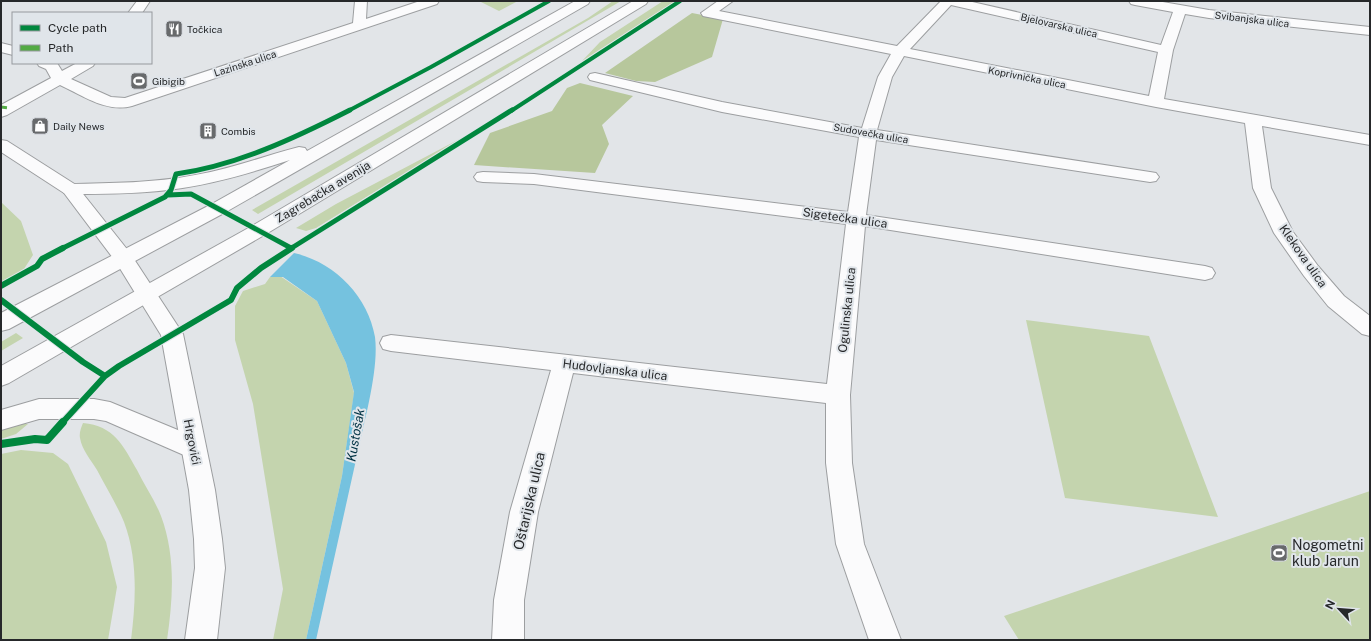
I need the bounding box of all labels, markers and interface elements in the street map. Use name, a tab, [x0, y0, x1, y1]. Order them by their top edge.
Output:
street label: Svibanjska ulica	[1214, 8, 1290, 30]
street label: Bjelovarska ulica	[1019, 10, 1099, 40]
legend	[12, 12, 152, 64]
restaurant icon: Točkica	[164, 19, 184, 39]
text: Cycle path	[48, 21, 107, 35]
place label: Točkica	[187, 23, 222, 35]
text: Path	[48, 41, 74, 55]
street label: Lazinska ulica	[212, 47, 278, 79]
street label: Koprivnička ulica	[987, 64, 1067, 90]
sports icon: Gibigib	[129, 71, 149, 91]
place label: Gibigib	[152, 75, 185, 87]
shop icon: Daily News	[30, 116, 50, 136]
place label: Daily News	[53, 120, 104, 132]
building icon: Combis	[198, 121, 218, 141]
street label: Sudovečka ulica	[833, 121, 909, 145]
place label: Combis	[221, 125, 256, 137]
street label: Zagrebačka avenija	[273, 158, 373, 226]
street label: Sigetečka ulica	[802, 205, 888, 231]
street label: Klekova ulica	[1276, 222, 1330, 290]
street label: Ogulinska ulica	[836, 267, 858, 353]
street label: Hudovljanska ulica	[562, 357, 668, 383]
water label: Kustošak	[343, 407, 368, 463]
street label: Hrgovići	[181, 418, 203, 466]
street label: Oštarijska ulica	[510, 451, 548, 551]
place label: Nogometni klub Jarun	[1292, 537, 1363, 569]
sports icon: Nogometni klub Jarun	[1269, 543, 1289, 563]
north arrow	[1319, 589, 1359, 629]
text: N	[1323, 598, 1337, 611]

